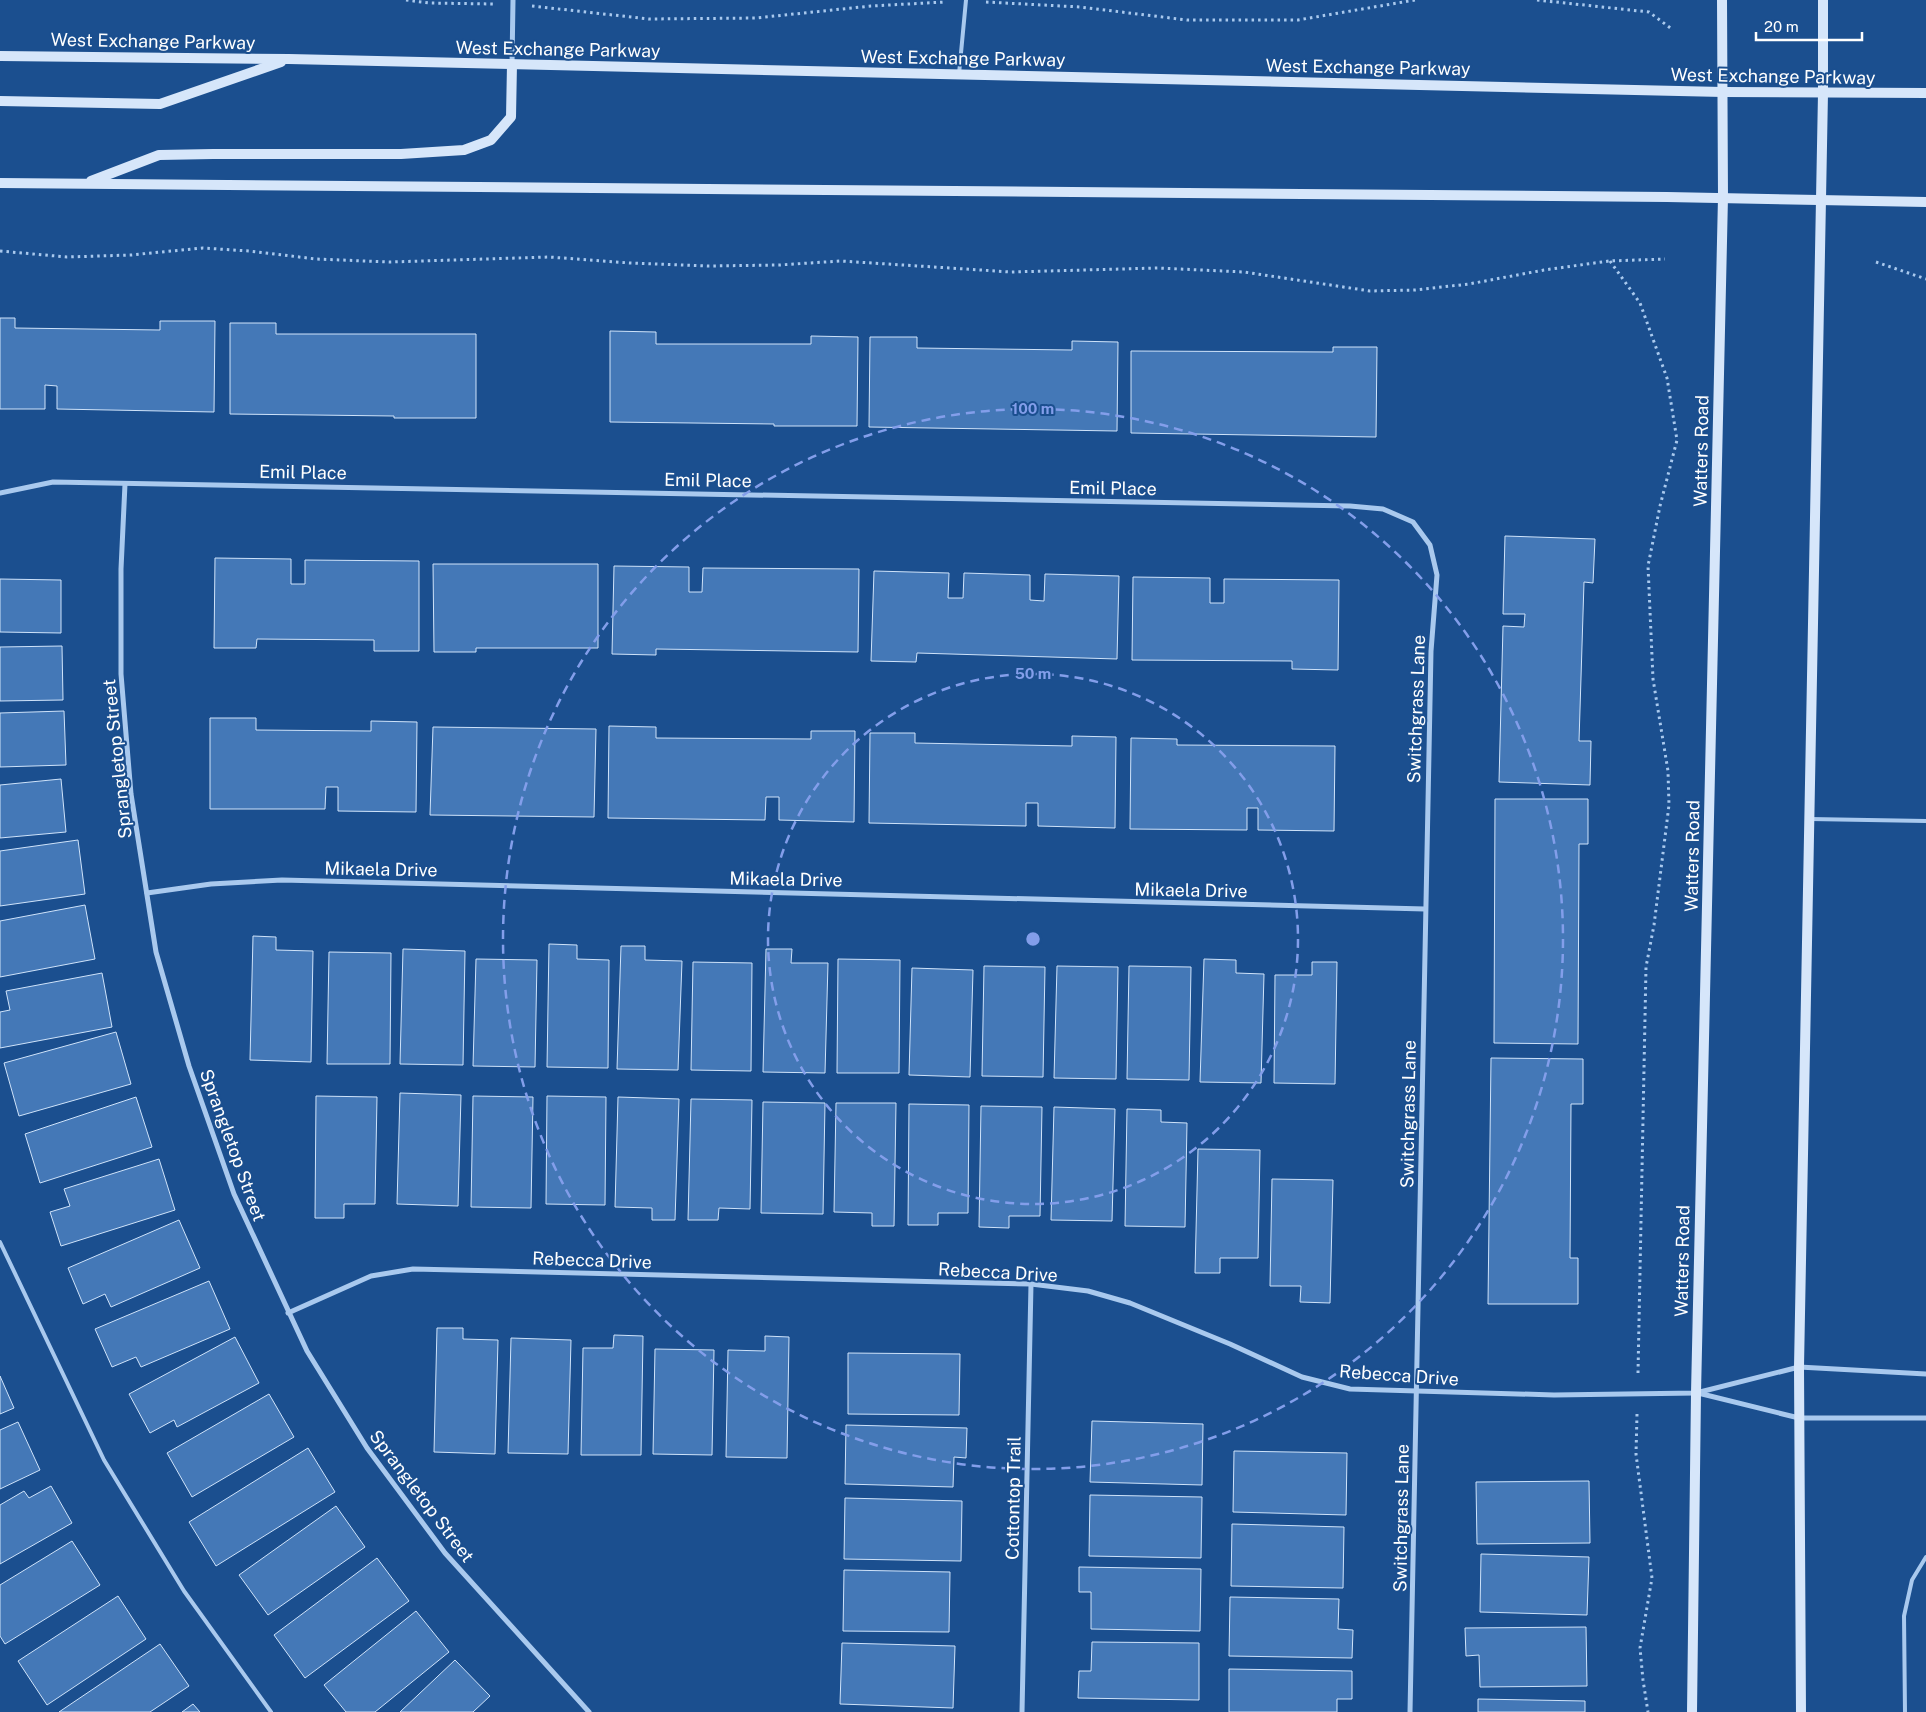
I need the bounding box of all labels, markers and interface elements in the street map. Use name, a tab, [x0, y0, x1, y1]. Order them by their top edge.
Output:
scale bar	[1756, 10, 1862, 42]
text: 20 m	[1764, 18, 1799, 35]
street label: West Exchange Parkway	[50, 29, 256, 53]
street label: West Exchange Parkway	[455, 37, 661, 61]
street label: West Exchange Parkway	[860, 46, 1066, 70]
street label: West Exchange Parkway	[1265, 55, 1471, 79]
street label: West Exchange Parkway	[1670, 64, 1876, 88]
street label: Watters Road	[1690, 395, 1712, 507]
text: 100 m	[1012, 400, 1054, 417]
street label: Emil Place	[259, 461, 347, 483]
street label: Emil Place	[664, 469, 752, 491]
street label: Emil Place	[1069, 477, 1157, 499]
street label: Switchgrass Lane	[1403, 634, 1429, 784]
text: 50 m	[1015, 665, 1051, 682]
street label: Sprangletop Street	[98, 678, 136, 840]
street label: Watters Road	[1681, 800, 1703, 912]
street label: Mikaela Drive	[324, 858, 438, 880]
street label: Mikaela Drive	[729, 868, 843, 890]
street label: Mikaela Drive	[1134, 879, 1248, 901]
centre of rings	[1024, 930, 1042, 948]
street label: Switchgrass Lane	[1396, 1040, 1420, 1188]
street label: Sprangletop Street	[196, 1066, 270, 1224]
street label: Watters Road	[1671, 1205, 1693, 1317]
street label: Rebecca Drive	[532, 1247, 652, 1273]
street label: Rebecca Drive	[938, 1258, 1058, 1286]
street label: Rebecca Drive	[1339, 1360, 1459, 1390]
street label: Sprangletop Street	[365, 1426, 479, 1566]
street label: Cottontop Trail	[1001, 1436, 1025, 1560]
street label: Switchgrass Lane	[1389, 1444, 1413, 1592]

